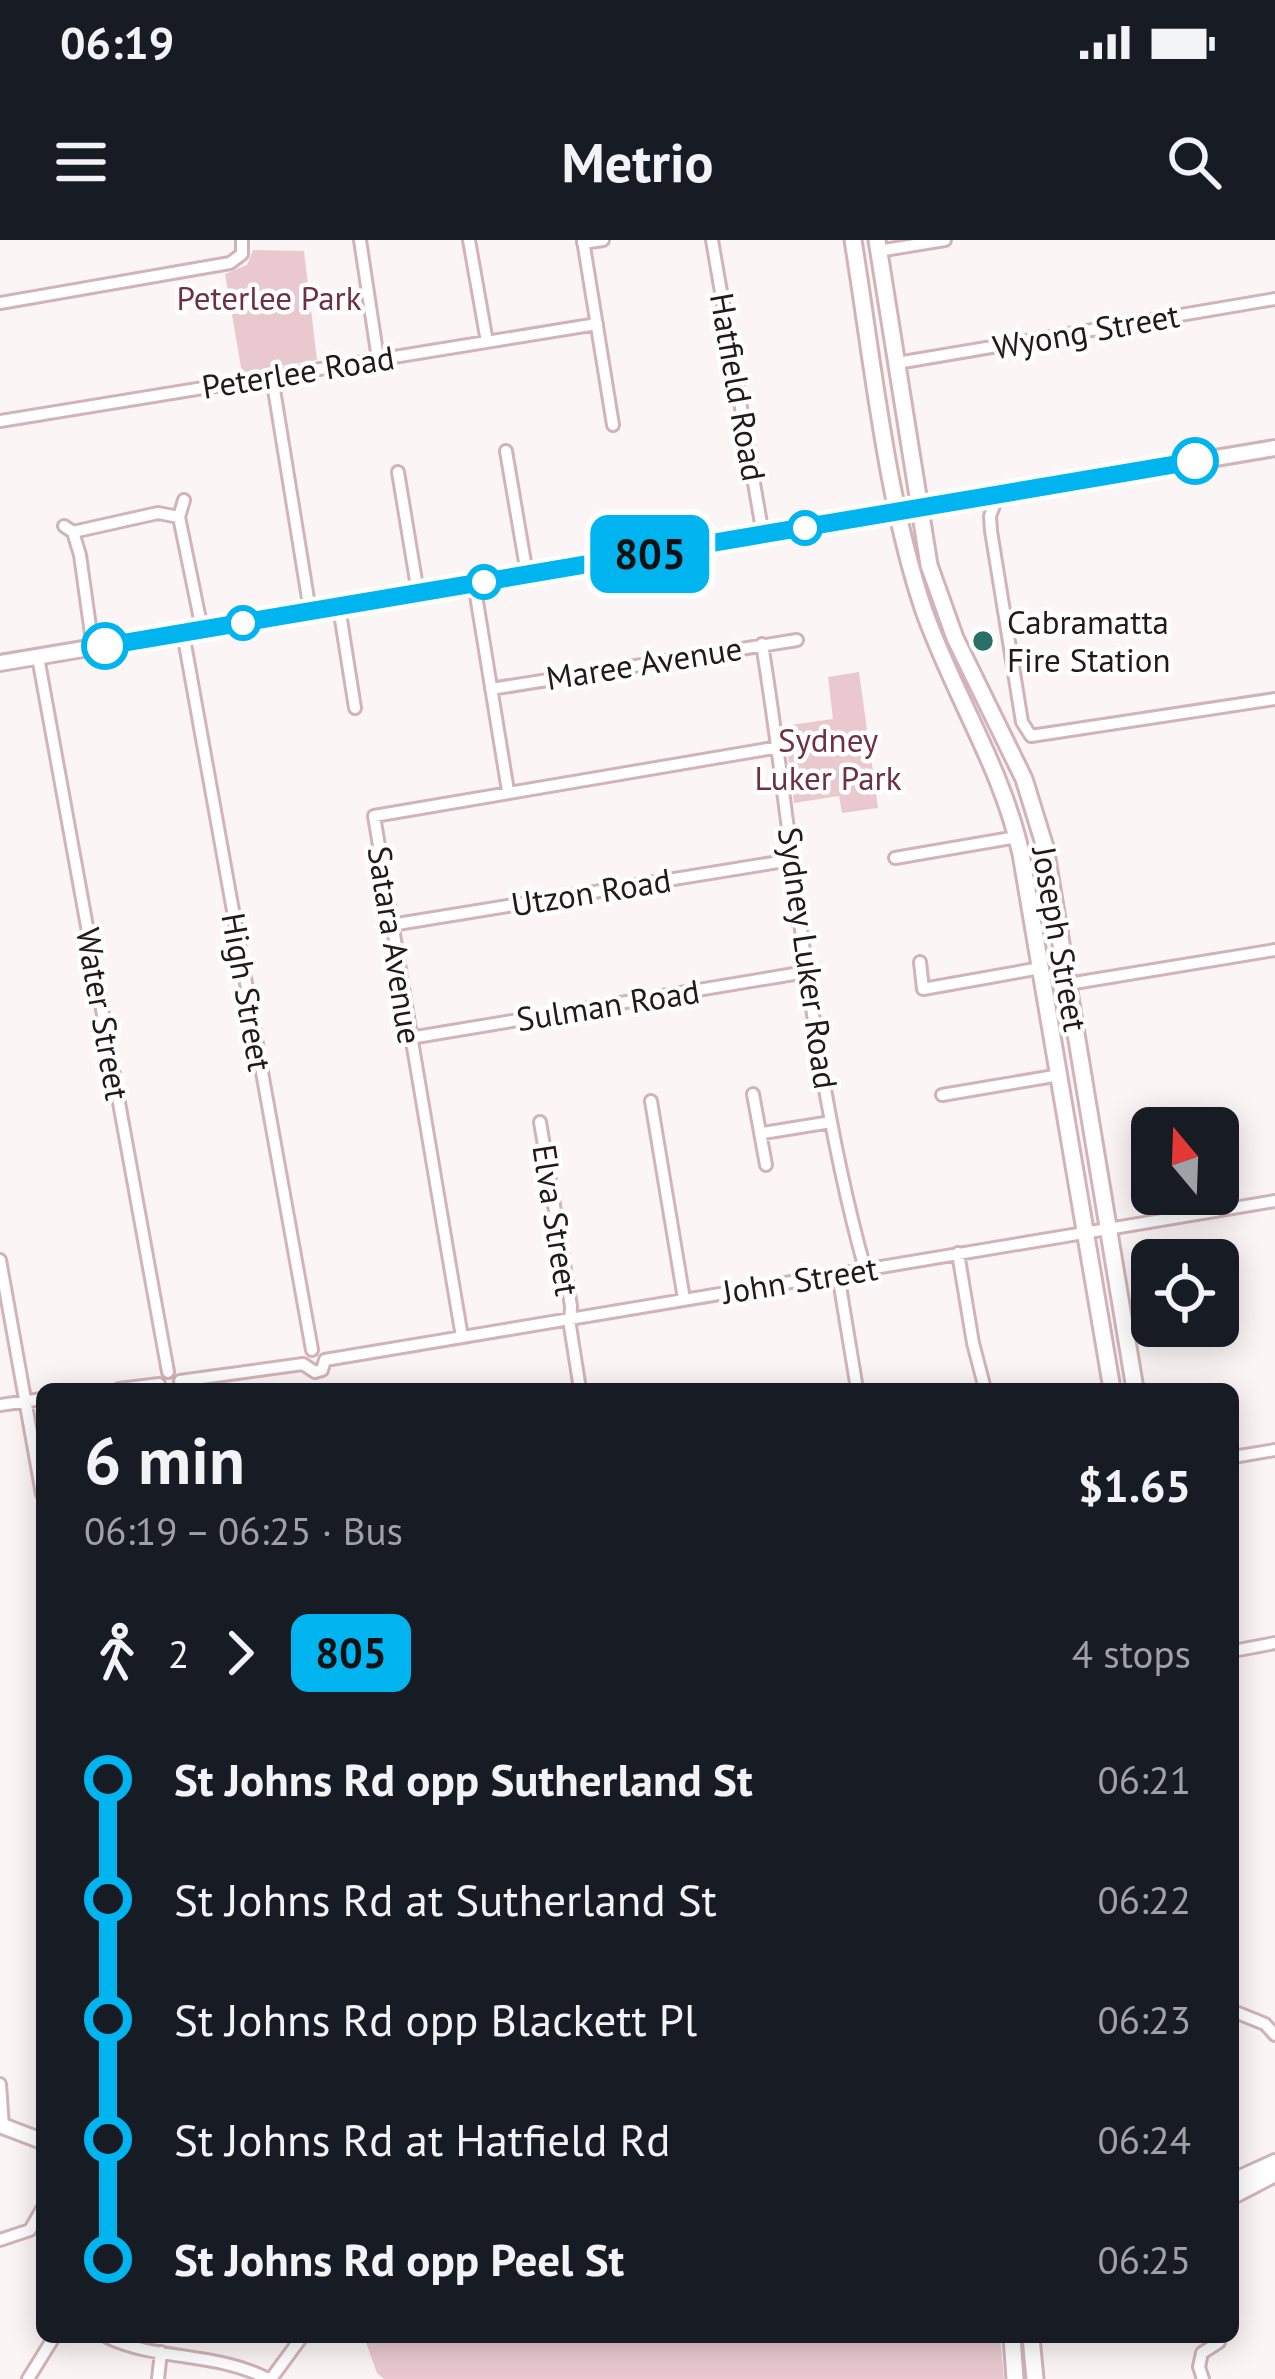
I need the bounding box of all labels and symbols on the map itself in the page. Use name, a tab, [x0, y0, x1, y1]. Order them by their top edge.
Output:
park label: Peterlee Park	[176, 276, 362, 319]
street label: Hatfield Road	[701, 289, 776, 484]
street label: Wyong Street	[989, 293, 1182, 368]
street label: Peterlee Road	[199, 335, 397, 408]
unlabelled marker	[1173, 439, 1217, 483]
unlabelled marker	[789, 512, 821, 544]
line badge: 805	[581, 515, 719, 593]
unlabelled marker	[468, 566, 500, 598]
place label: Cabramatta Fire Station	[1007, 600, 1171, 681]
unlabelled marker	[227, 607, 259, 639]
unlabelled marker	[83, 624, 127, 668]
street label: Maree Avenue	[543, 626, 745, 699]
marker: Cabramatta Fire Station	[970, 628, 996, 654]
park label: Sydney Luker Park	[754, 718, 902, 799]
street label: Sydney Luker Road	[769, 824, 848, 1092]
street label: Joseph Street	[1023, 841, 1098, 1035]
street label: Satara Avenue	[359, 843, 432, 1047]
street label: Utzon Road	[508, 858, 674, 925]
street label: High Street	[212, 909, 283, 1074]
street label: Water Street	[67, 924, 140, 1103]
street label: Sulman Road	[513, 969, 703, 1040]
north arrow	[1131, 1107, 1239, 1215]
street label: Elva Street	[523, 1141, 590, 1299]
street label: John Street	[717, 1246, 881, 1313]

